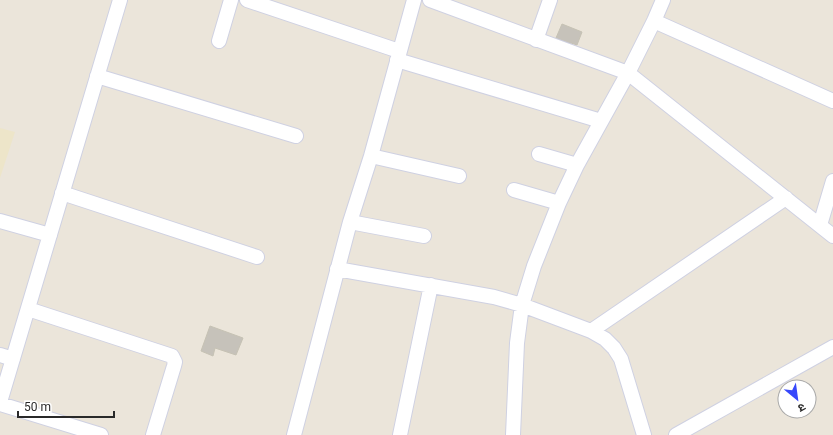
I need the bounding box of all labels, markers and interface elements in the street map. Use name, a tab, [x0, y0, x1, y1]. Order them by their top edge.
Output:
north arrow	[777, 379, 817, 419]
scale bar	[18, 393, 114, 419]
text: 50 m	[24, 400, 51, 414]
text: उ	[795, 400, 808, 415]

